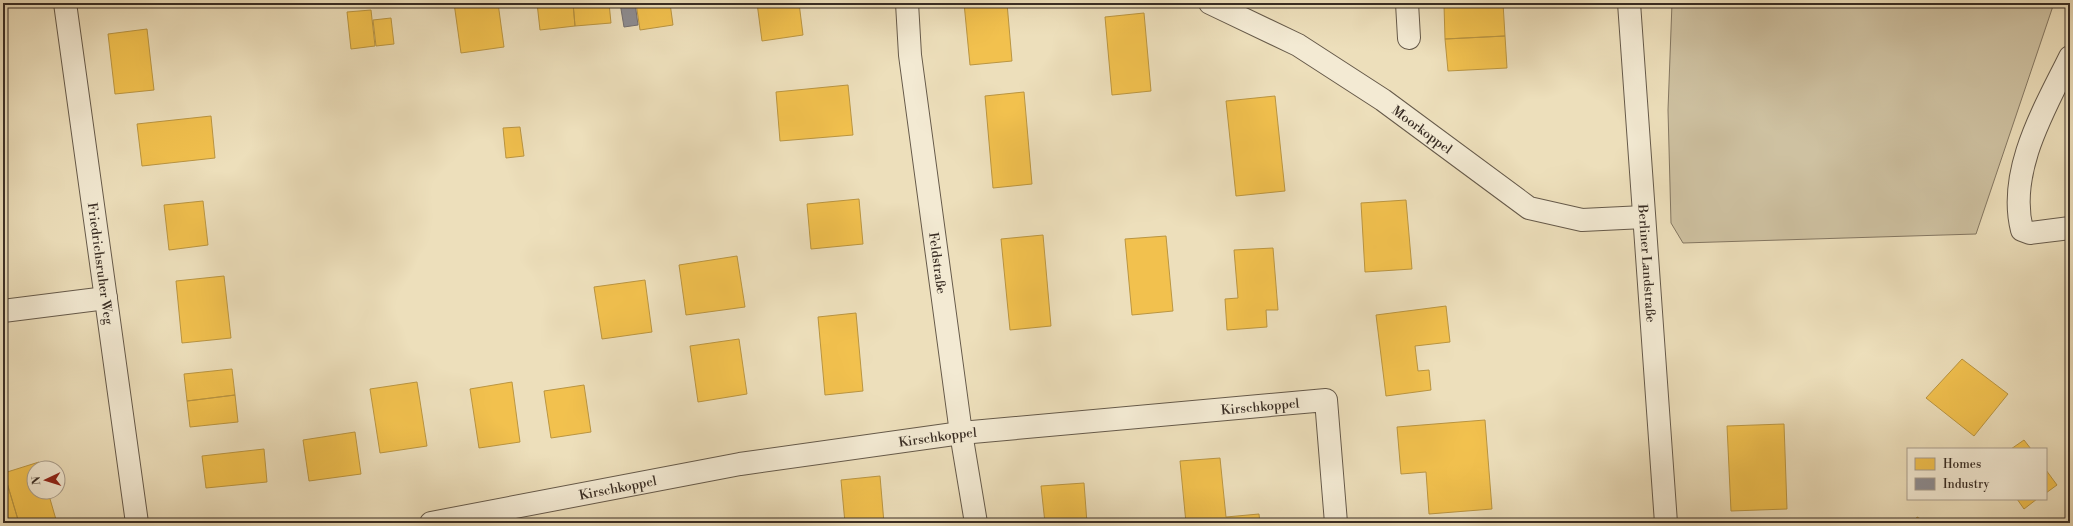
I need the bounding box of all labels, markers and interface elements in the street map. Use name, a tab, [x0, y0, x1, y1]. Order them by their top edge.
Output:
street label: Moorkoppel	[1389, 103, 1455, 158]
street label: Friedrichsruher Weg	[84, 202, 116, 326]
street label: Berliner Landstraße	[1634, 203, 1659, 324]
street label: Feldstraße	[925, 231, 949, 295]
street label: Kirschkoppel	[1220, 395, 1300, 418]
street label: Kirschkoppel	[898, 425, 978, 451]
legend	[1907, 448, 2047, 500]
text: Homes	[1943, 457, 1981, 472]
north arrow	[26, 460, 66, 500]
street label: Kirschkoppel	[578, 473, 658, 504]
text: N	[30, 476, 44, 485]
text: Industry	[1943, 477, 1990, 492]

